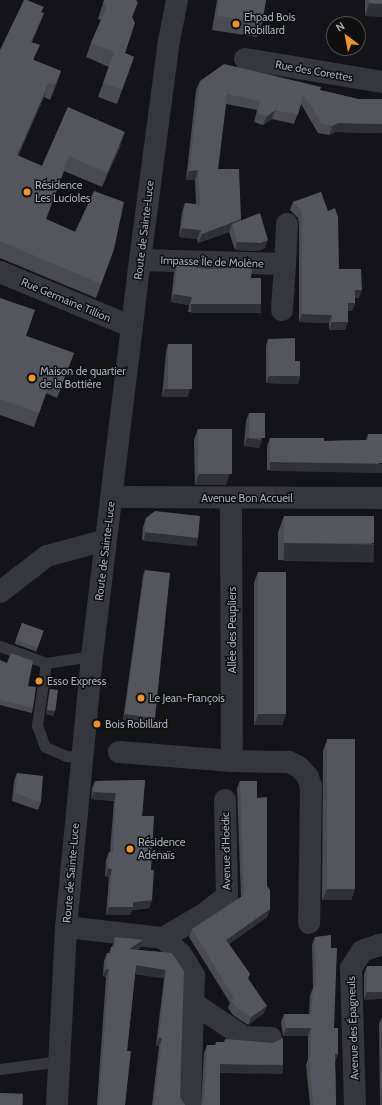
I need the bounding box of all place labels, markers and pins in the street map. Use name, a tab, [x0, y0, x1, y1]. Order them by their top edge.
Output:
place label: Ehpad Bois Robillard	[244, 11, 296, 37]
marker: Ehpad Bois Robillard	[231, 19, 241, 29]
place label: Résidence Les Lucioles	[35, 179, 90, 205]
marker: Résidence Les Lucioles	[22, 187, 32, 197]
place label: Maison de quartier de la Bottière	[40, 365, 126, 391]
marker: Maison de quartier de la Bottière	[27, 373, 37, 383]
place label: Esso Express	[47, 674, 106, 688]
marker: Esso Express	[34, 676, 44, 686]
place label: Le Jean-François	[149, 691, 225, 705]
marker: Le Jean-François	[136, 693, 146, 703]
place label: Bois Robillard	[105, 717, 168, 731]
marker: Bois Robillard	[92, 719, 102, 729]
place label: Résidence Adénaïs	[138, 836, 185, 862]
marker: Résidence Adénaïs	[125, 844, 135, 854]

